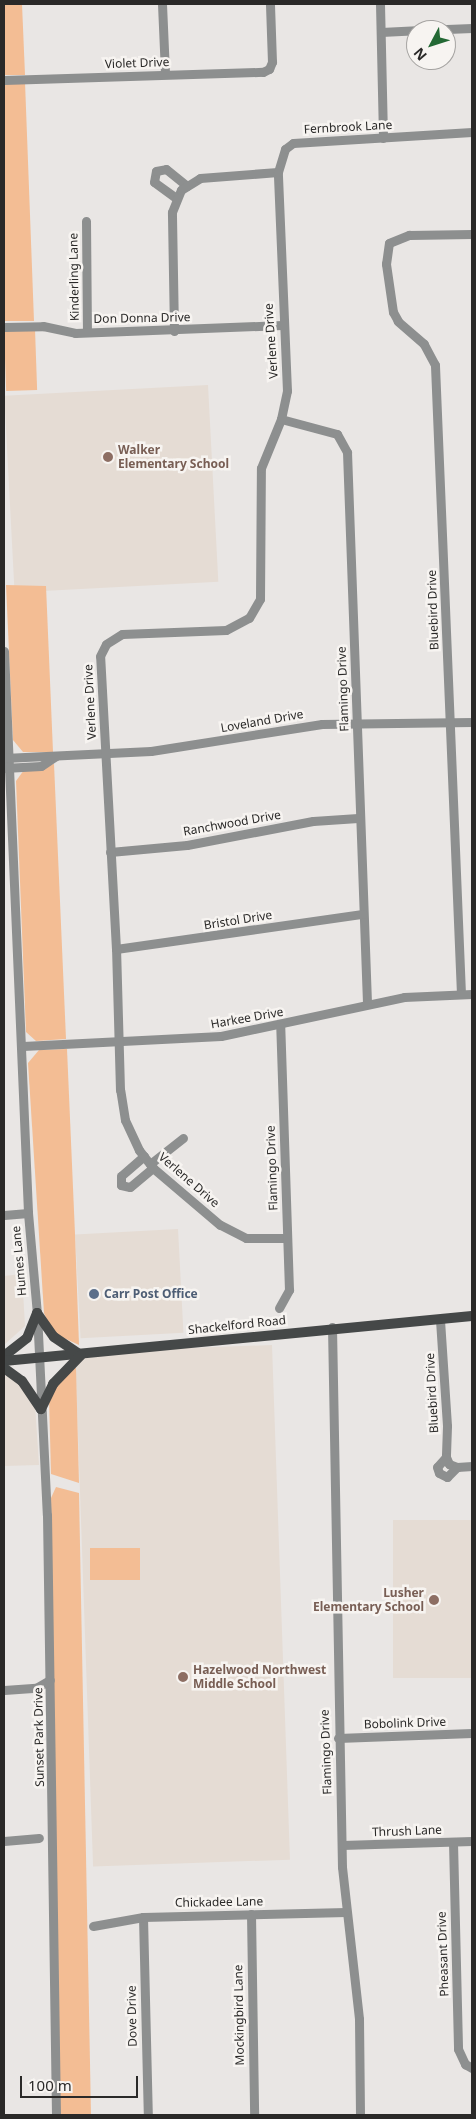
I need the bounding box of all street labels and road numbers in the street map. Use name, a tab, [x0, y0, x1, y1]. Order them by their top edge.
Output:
street label: Violet Drive	[104, 55, 170, 71]
street label: Fernbrook Lane	[303, 117, 393, 137]
street label: Kinderling Lane	[66, 233, 82, 321]
street label: Verlene Drive	[261, 303, 281, 379]
street label: Don Donna Drive	[93, 310, 191, 326]
street label: Bluebird Drive	[424, 570, 442, 650]
street label: Flamingo Drive	[334, 646, 352, 732]
street label: Verlene Drive	[81, 664, 99, 740]
street label: Loveland Drive	[220, 707, 304, 735]
street label: Ranchwood Drive	[182, 807, 282, 839]
street label: Bristol Drive	[203, 907, 273, 933]
street label: Harkee Drive	[210, 1005, 284, 1031]
street label: Flamingo Drive	[263, 1125, 281, 1211]
street label: Verlene Drive	[156, 1150, 222, 1210]
street label: Humes Lane	[9, 1225, 29, 1297]
street label: Shackelford Road	[187, 1313, 287, 1337]
street label: Bluebird Drive	[423, 1352, 441, 1434]
street label: Sunset Park Drive	[31, 1687, 47, 1787]
street label: Flamingo Drive	[317, 1709, 335, 1795]
street label: Bobolink Drive	[364, 1714, 446, 1732]
street label: Thrush Lane	[372, 1823, 442, 1839]
street label: Chickadee Lane	[175, 1894, 263, 1910]
street label: Pheasant Drive	[434, 1911, 452, 1997]
street label: Mockingbird Lane	[231, 1964, 247, 2066]
street label: Dove Drive	[124, 1985, 140, 2047]

